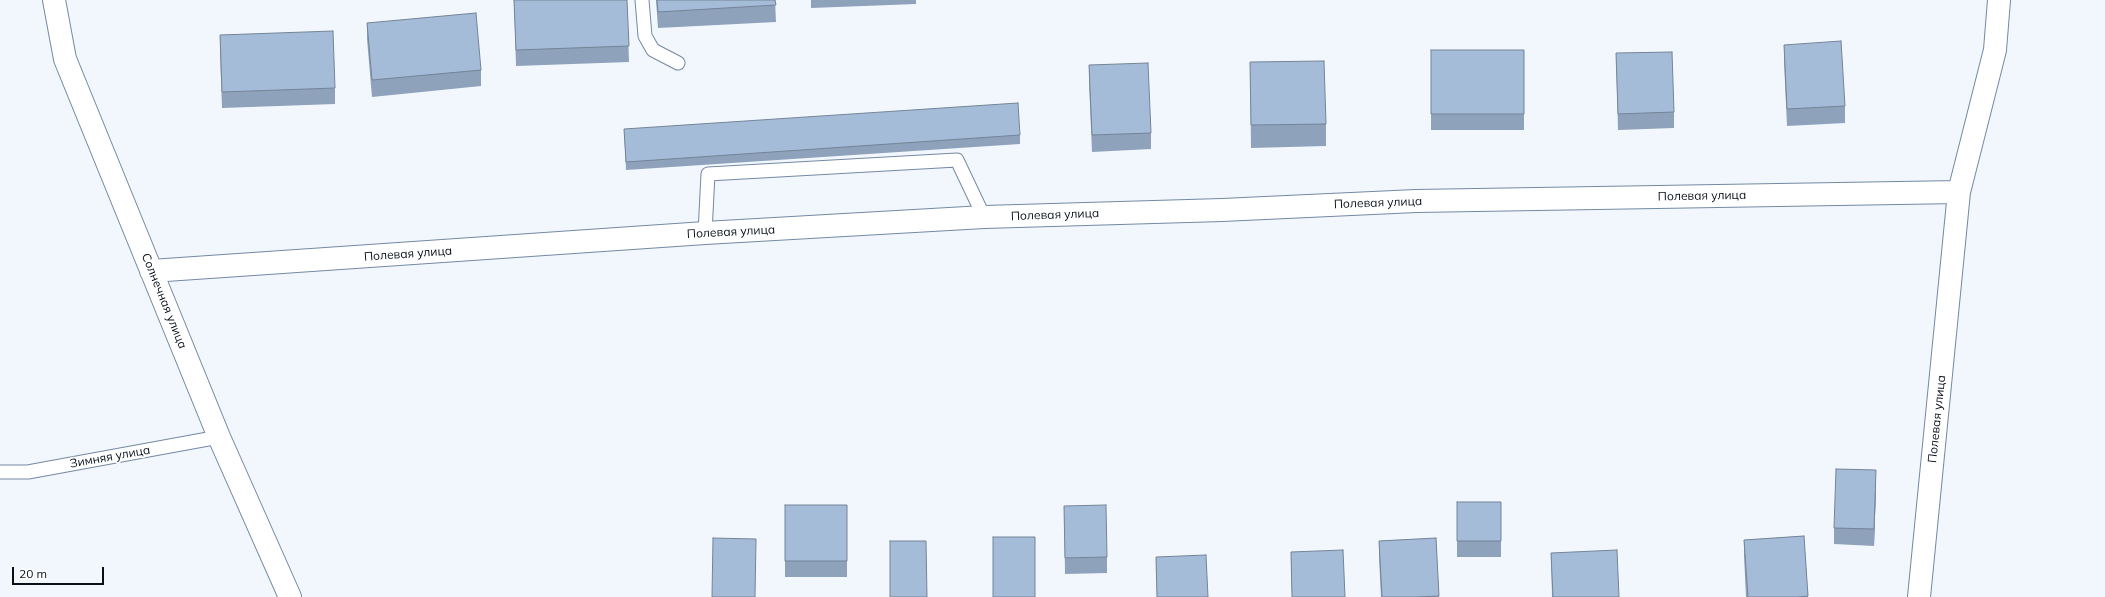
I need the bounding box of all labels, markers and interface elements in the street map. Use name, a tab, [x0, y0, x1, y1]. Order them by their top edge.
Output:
street label: Полевая улица	[1658, 188, 1746, 204]
street label: Полевая улица	[1334, 194, 1422, 212]
street label: Полевая улица	[1011, 206, 1099, 224]
street label: Полевая улица	[686, 222, 776, 242]
street label: Полевая улица	[363, 244, 453, 264]
street label: Солнечная улица	[138, 251, 190, 351]
street label: Полевая улица	[1925, 374, 1949, 464]
street label: Зимняя улица	[69, 443, 151, 471]
scale bar	[14, 559, 106, 585]
text: 20 m	[19, 566, 47, 581]

